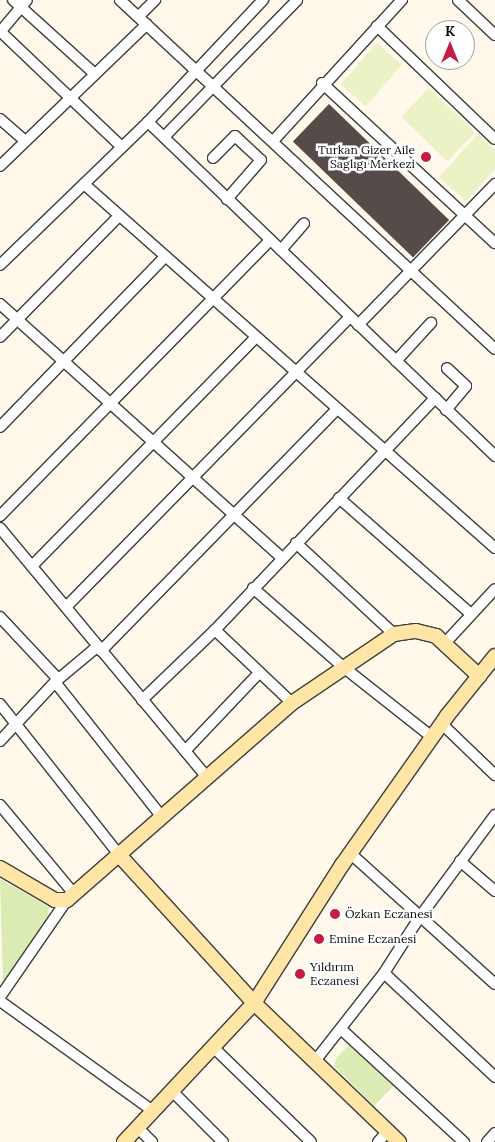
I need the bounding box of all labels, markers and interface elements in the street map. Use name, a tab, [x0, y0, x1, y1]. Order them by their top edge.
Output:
north arrow	[425, 20, 475, 70]
text: K	[445, 22, 455, 40]
place label: Turkan Gizer Aile Saglıgı Merkezi	[318, 143, 415, 171]
marker: Turkan Gizer Aile Saglıgı Merkezi	[419, 150, 433, 164]
place label: Özkan Eczanesi	[345, 907, 433, 921]
marker: Özkan Eczanesi	[329, 908, 341, 920]
place label: Emine Eczanesi	[329, 932, 416, 946]
marker: Emine Eczanesi	[313, 933, 325, 945]
place label: Yıldırım Eczanesi	[310, 960, 359, 988]
marker: Yıldırım Eczanesi	[294, 968, 306, 980]

